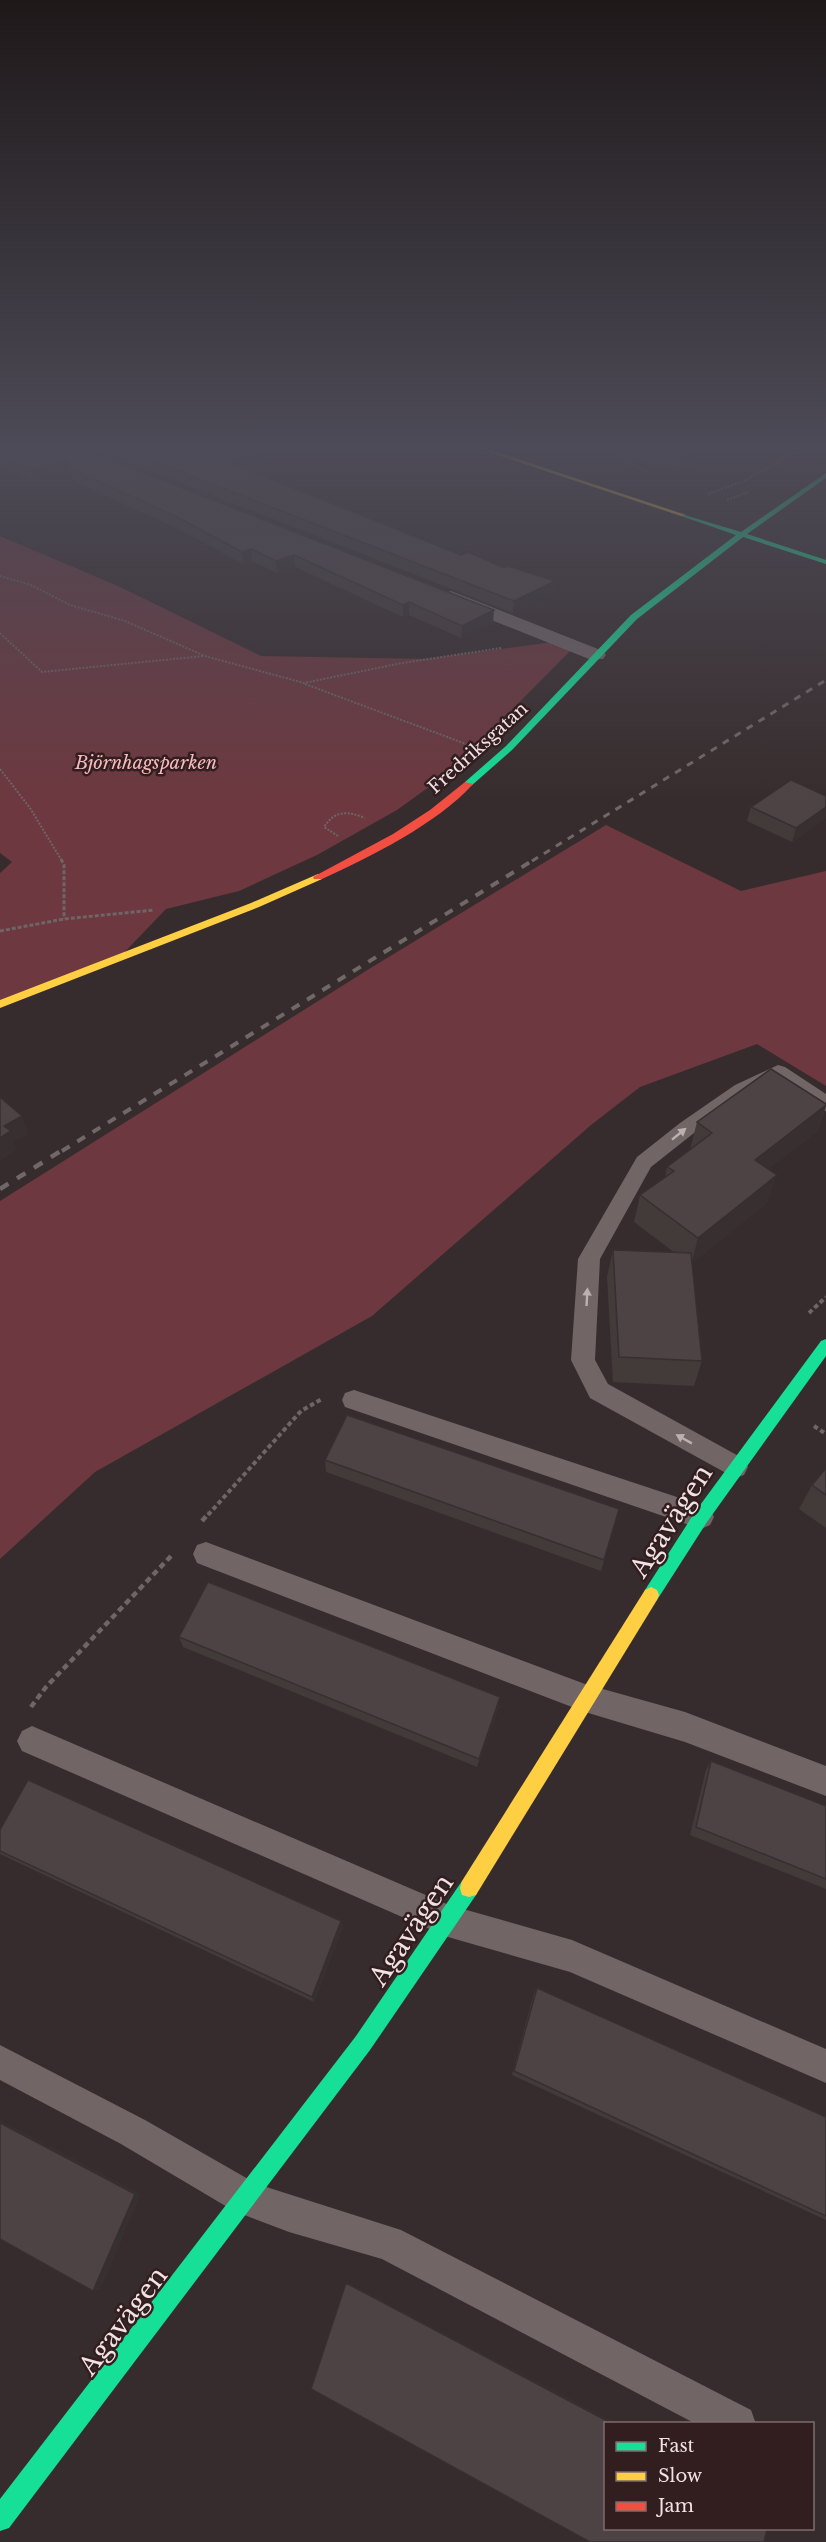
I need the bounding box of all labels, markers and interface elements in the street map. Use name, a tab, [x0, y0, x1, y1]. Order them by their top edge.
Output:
street label: Fredriksgatan	[424, 697, 532, 799]
park label: Björnhagsparken	[74, 752, 217, 774]
one-way arrow	[671, 1128, 686, 1141]
one-way arrow	[582, 1288, 591, 1307]
one-way arrow	[676, 1433, 692, 1444]
street label: Agavägen	[622, 1459, 719, 1584]
street label: Agavägen	[361, 1868, 460, 1993]
street label: Agavägen	[71, 2260, 174, 2382]
legend	[604, 2422, 814, 2530]
text: Fast	[658, 2435, 695, 2457]
text: Slow	[658, 2465, 703, 2487]
text: Jam	[656, 2495, 694, 2517]

